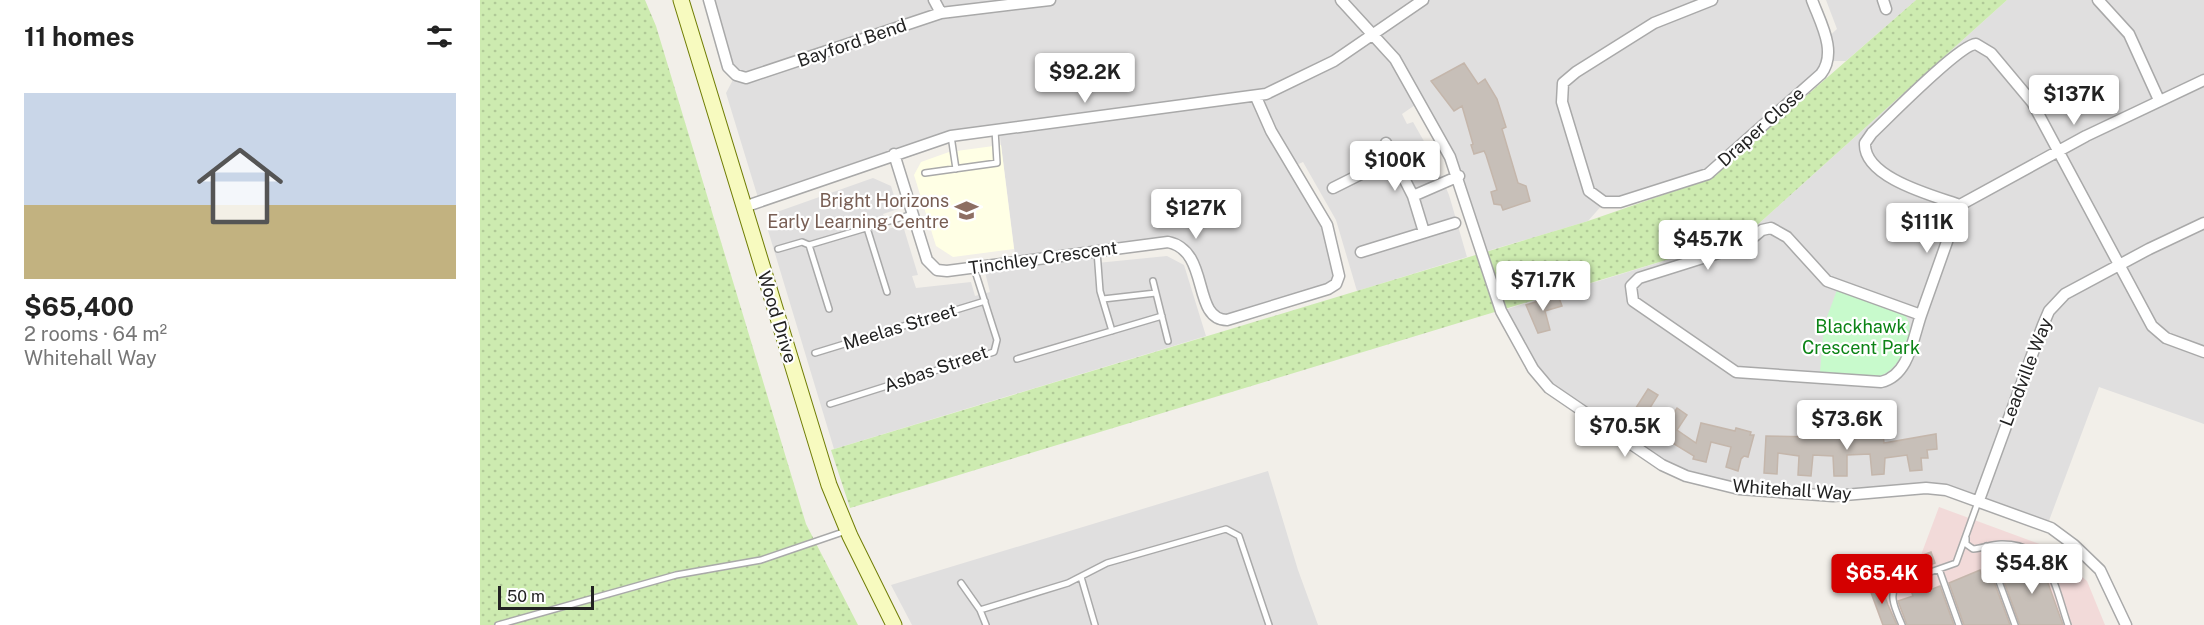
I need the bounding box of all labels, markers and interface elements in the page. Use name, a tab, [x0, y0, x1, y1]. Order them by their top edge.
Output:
street label: Bayford Bend	[794, 14, 909, 71]
icon: filters	[423, 20, 456, 53]
text: 11 homes	[24, 21, 134, 52]
pin: $92.2K	[1036, 53, 1134, 104]
text: $92.2K	[1049, 60, 1121, 84]
pin: $137K	[2032, 75, 2116, 126]
text: $137K	[2043, 82, 2105, 106]
street label: Draper Close	[1713, 83, 1808, 171]
icon: home	[186, 132, 294, 240]
pin: $100K	[1353, 141, 1437, 192]
text: $100K	[1364, 148, 1426, 172]
pin: $127K	[1154, 189, 1238, 240]
place label: Bright Horizons Early Learning Centre	[767, 190, 949, 232]
text: $127K	[1165, 196, 1227, 220]
school or university icon: Bright Horizons Early Learning Centre	[954, 198, 980, 224]
pin: $111K	[1885, 203, 1969, 254]
text: $111K	[1900, 210, 1954, 234]
pin: $45.7K	[1659, 220, 1757, 271]
text: $45.7K	[1673, 227, 1743, 251]
street label: Tinchley Crescent	[967, 237, 1119, 278]
pin: $71.7K	[1494, 261, 1592, 312]
street label: Wood Drive	[754, 268, 801, 365]
text: $71.7K	[1510, 268, 1576, 292]
text: $65,400	[24, 291, 134, 322]
street label: Meelas Street	[841, 299, 959, 354]
street label: Leadville Way	[1995, 314, 2056, 429]
park label: Blackhawk Crescent Park	[1802, 316, 1920, 358]
text: 2 rooms · 64 m²	[24, 322, 167, 346]
street label: Asbas Street	[881, 341, 990, 396]
text: Whitehall Way	[24, 346, 157, 370]
pin: $73.6K	[1798, 400, 1896, 451]
pin: $70.5K	[1576, 407, 1674, 458]
text: $73.6K	[1811, 407, 1883, 431]
text: $70.5K	[1589, 414, 1661, 438]
street label: Whitehall Way	[1732, 475, 1853, 504]
pin: $54.8K	[1983, 544, 2081, 595]
text: $54.8K	[1995, 551, 2069, 575]
pin: $65.4K	[1833, 554, 1931, 605]
text: $65.4K	[1845, 561, 1919, 585]
scale bar	[498, 583, 594, 610]
text: 50 m	[507, 587, 545, 606]

